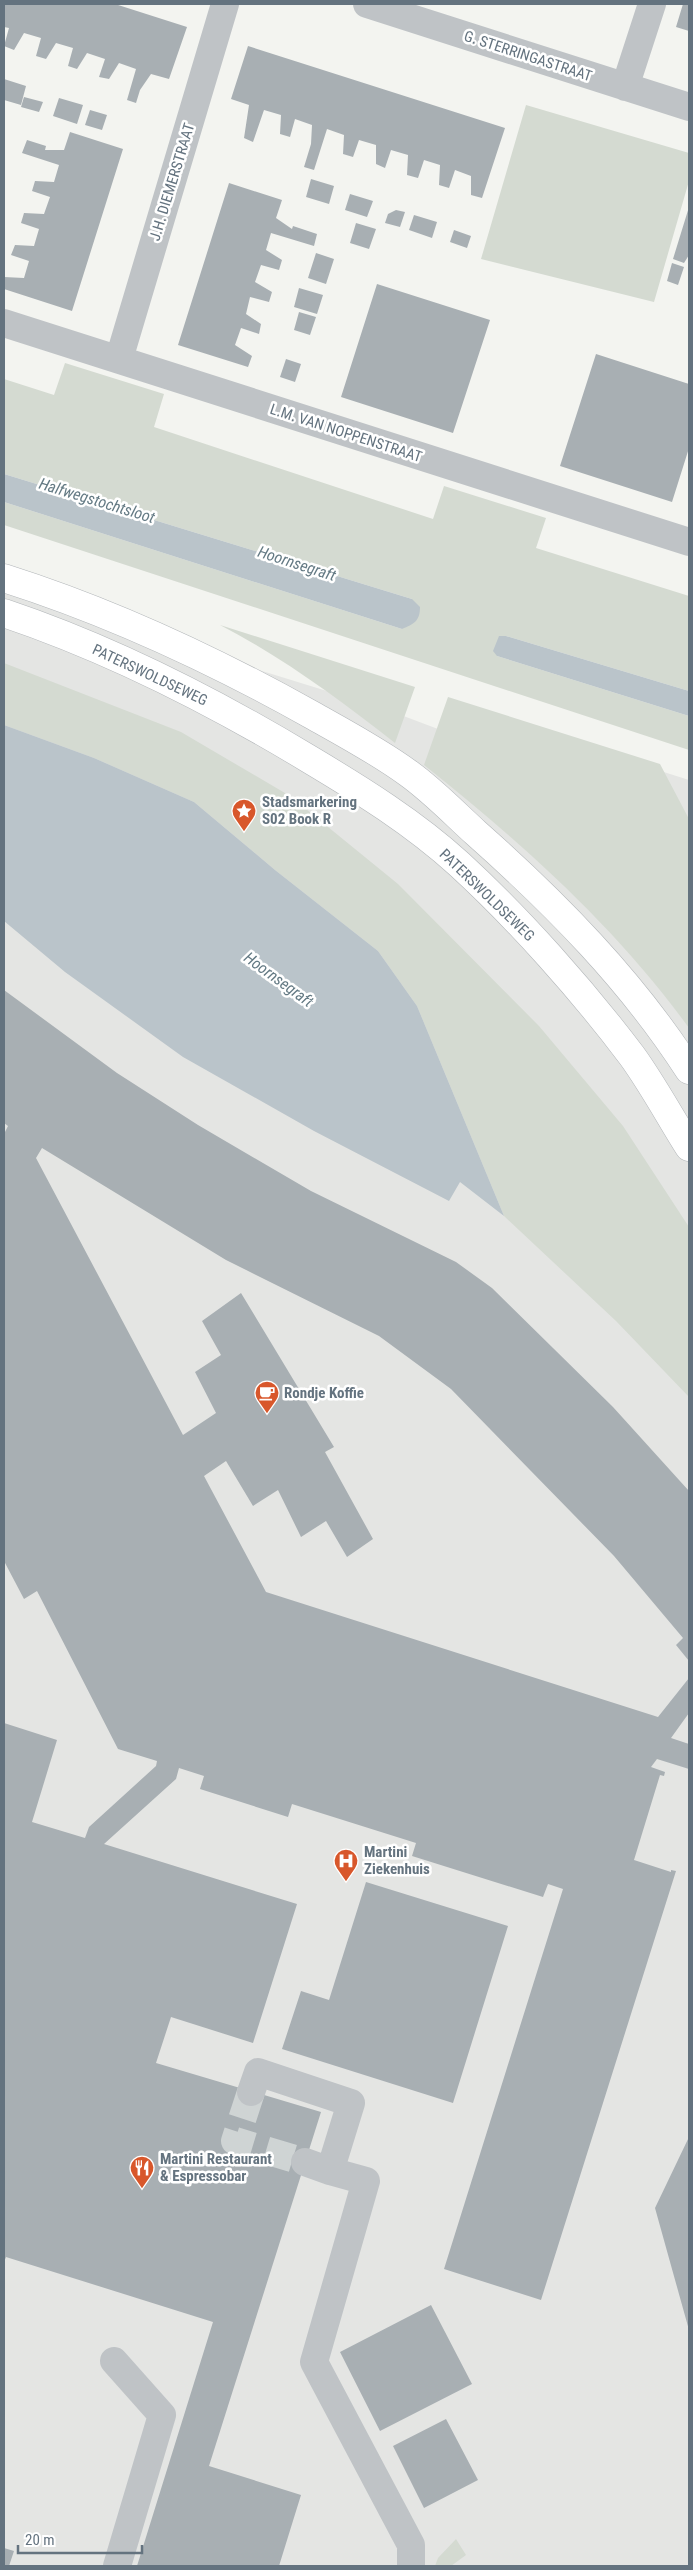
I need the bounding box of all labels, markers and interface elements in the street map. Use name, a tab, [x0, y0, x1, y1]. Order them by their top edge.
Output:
street label: G. STERRINGASTRAAT	[462, 27, 594, 85]
street label: J.H. DIEMERSTRAAT	[146, 121, 199, 243]
street label: L.M. VAN NOPPENSTRAAT	[268, 400, 424, 466]
water label: Halfwegstochtsloot	[37, 474, 157, 527]
water label: Hoornsegraft	[255, 542, 339, 585]
street label: PATERSWOLDSEWEG	[89, 640, 211, 710]
place label: Stadsmarkering S02 Book R	[262, 793, 357, 828]
place icon: Stadsmarkering S02 Book R	[231, 798, 257, 832]
street label: PATERSWOLDSEWEG	[436, 845, 538, 945]
water label: Hoornsegraft	[240, 948, 317, 1011]
cafe icon: Rondje Koffie	[254, 1380, 280, 1414]
place label: Rondje Koffie	[284, 1384, 364, 1402]
place label: Martini Ziekenhuis	[364, 1843, 430, 1878]
hospital icon: Martini Ziekenhuis	[333, 1848, 359, 1882]
place label: Martini Restaurant & Espressobar	[160, 2150, 272, 2185]
restaurant icon: Martini Restaurant & Espressobar	[129, 2155, 155, 2189]
scale bar	[18, 2522, 141, 2554]
text: 20 m	[25, 2531, 55, 2549]

